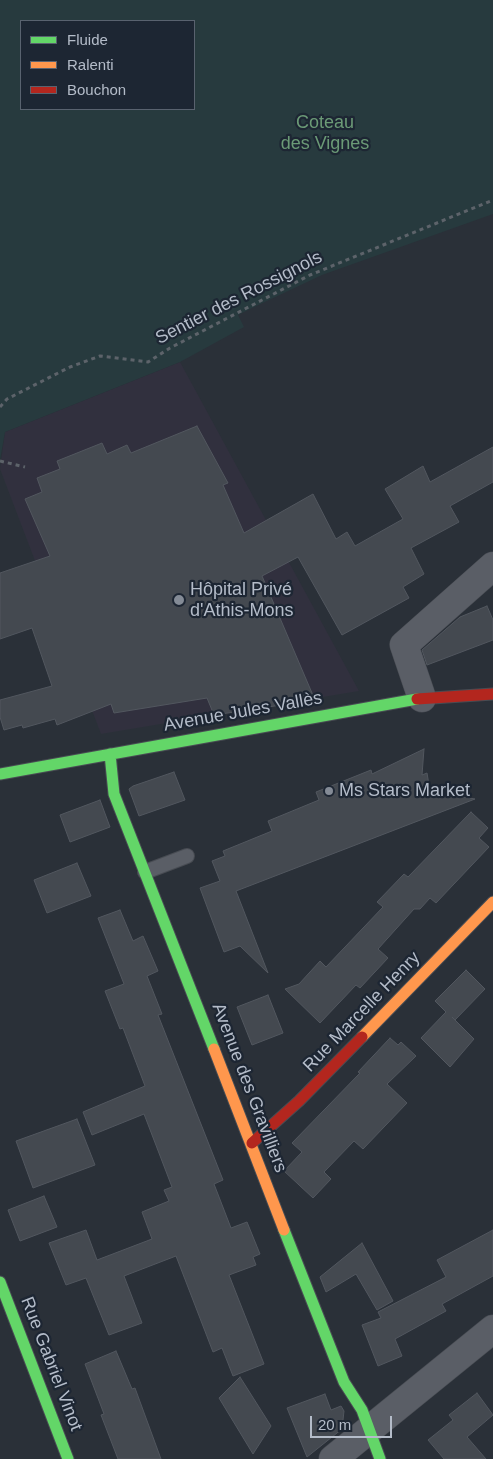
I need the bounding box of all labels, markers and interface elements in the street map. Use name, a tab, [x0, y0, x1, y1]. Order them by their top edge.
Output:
legend	[20, 20, 195, 110]
text: Fluide	[67, 31, 108, 48]
text: Ralenti	[67, 56, 114, 73]
text: Bouchon	[67, 81, 126, 98]
park label: Coteau des Vignes	[281, 112, 369, 154]
street label: Sentier des Rossignols	[152, 247, 326, 349]
place label: Hôpital Privé d'Athis-Mons	[190, 579, 293, 622]
marker: Hôpital Privé d'Athis-Mons	[172, 593, 186, 607]
street label: Avenue Jules Vallès	[162, 687, 324, 737]
place label: Ms Stars Market	[339, 780, 470, 802]
marker: Ms Stars Market	[323, 785, 335, 797]
street label: Rue Marcelle Henry	[299, 947, 425, 1077]
street label: Avenue des Gravilliers	[207, 1000, 291, 1176]
street label: Rue Gabriel Vinot	[16, 1294, 86, 1434]
scale bar	[313, 1406, 396, 1438]
text: 20 m	[318, 1416, 351, 1433]

